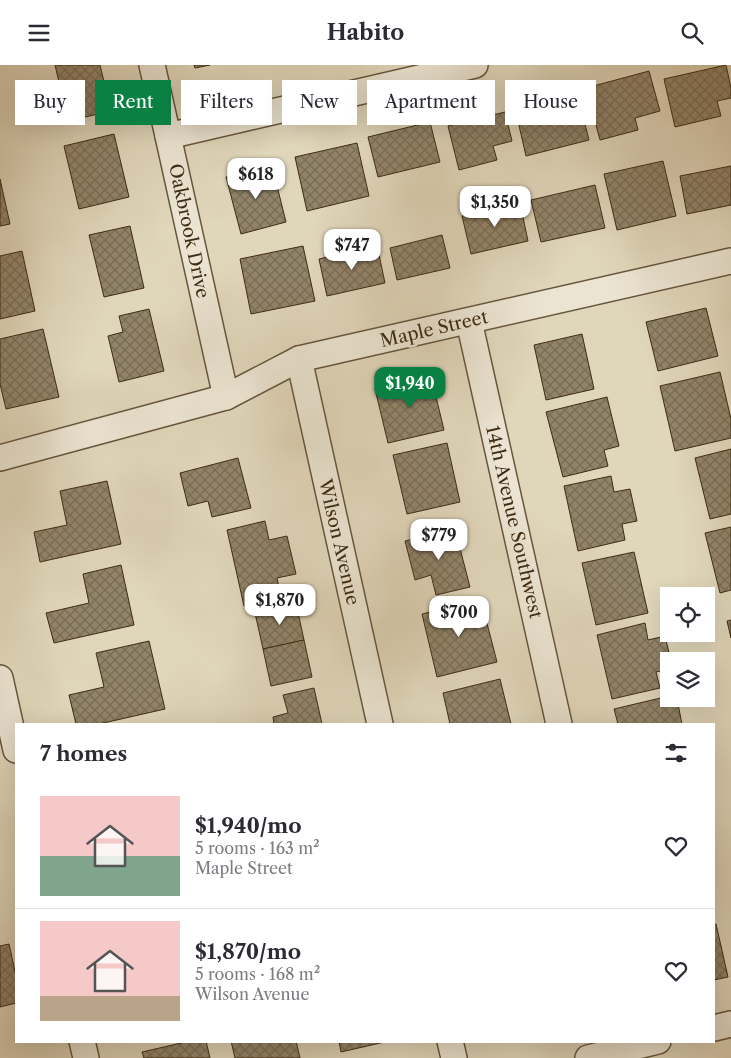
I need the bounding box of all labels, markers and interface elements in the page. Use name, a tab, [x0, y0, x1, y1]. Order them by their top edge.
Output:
icon: menu	[25, 19, 53, 47]
text: Habito	[327, 19, 404, 46]
icon: search	[678, 19, 706, 47]
chip: Buy	[15, 80, 85, 125]
chip: Rent	[95, 80, 171, 125]
chip: Filters	[181, 80, 272, 125]
chip: New	[282, 80, 357, 125]
chip: Apartment	[367, 80, 495, 125]
chip: House	[505, 80, 596, 125]
pin: $618	[226, 157, 286, 200]
street label: Oakbrook Drive	[164, 162, 214, 300]
text: $618	[238, 164, 274, 184]
pin: $1,350	[454, 185, 536, 228]
text: $1,350	[471, 192, 519, 212]
pin: $747	[322, 229, 382, 271]
text: $747	[335, 235, 369, 255]
street label: Maple Street	[378, 306, 491, 352]
pin: $1,940	[369, 367, 451, 409]
text: $1,940	[385, 373, 435, 393]
street label: 14th Avenue Southwest	[481, 423, 547, 621]
street label: Wilson Avenue	[314, 476, 364, 607]
pin: $779	[409, 519, 469, 561]
text: $779	[421, 525, 457, 545]
pin: $1,870	[239, 583, 321, 626]
map controls	[660, 587, 715, 707]
button: locate	[660, 587, 715, 642]
text: $1,870	[256, 590, 304, 610]
pin: $700	[429, 595, 489, 638]
text: $700	[440, 602, 478, 622]
button: layers	[660, 652, 715, 707]
icon: filters	[662, 739, 690, 767]
text: 7 homes	[40, 741, 127, 766]
text: $1,940/mo	[195, 813, 302, 838]
icon: home	[80, 816, 140, 876]
icon: heart	[662, 832, 690, 860]
text: 5 rooms · 163 m²	[195, 838, 320, 858]
text: Maple Street	[195, 858, 293, 878]
text: $1,870/mo	[195, 939, 301, 964]
icon: home	[80, 941, 140, 1001]
icon: heart	[662, 957, 690, 985]
text: 5 rooms · 168 m²	[195, 964, 320, 984]
text: Wilson Avenue	[195, 984, 309, 1004]

